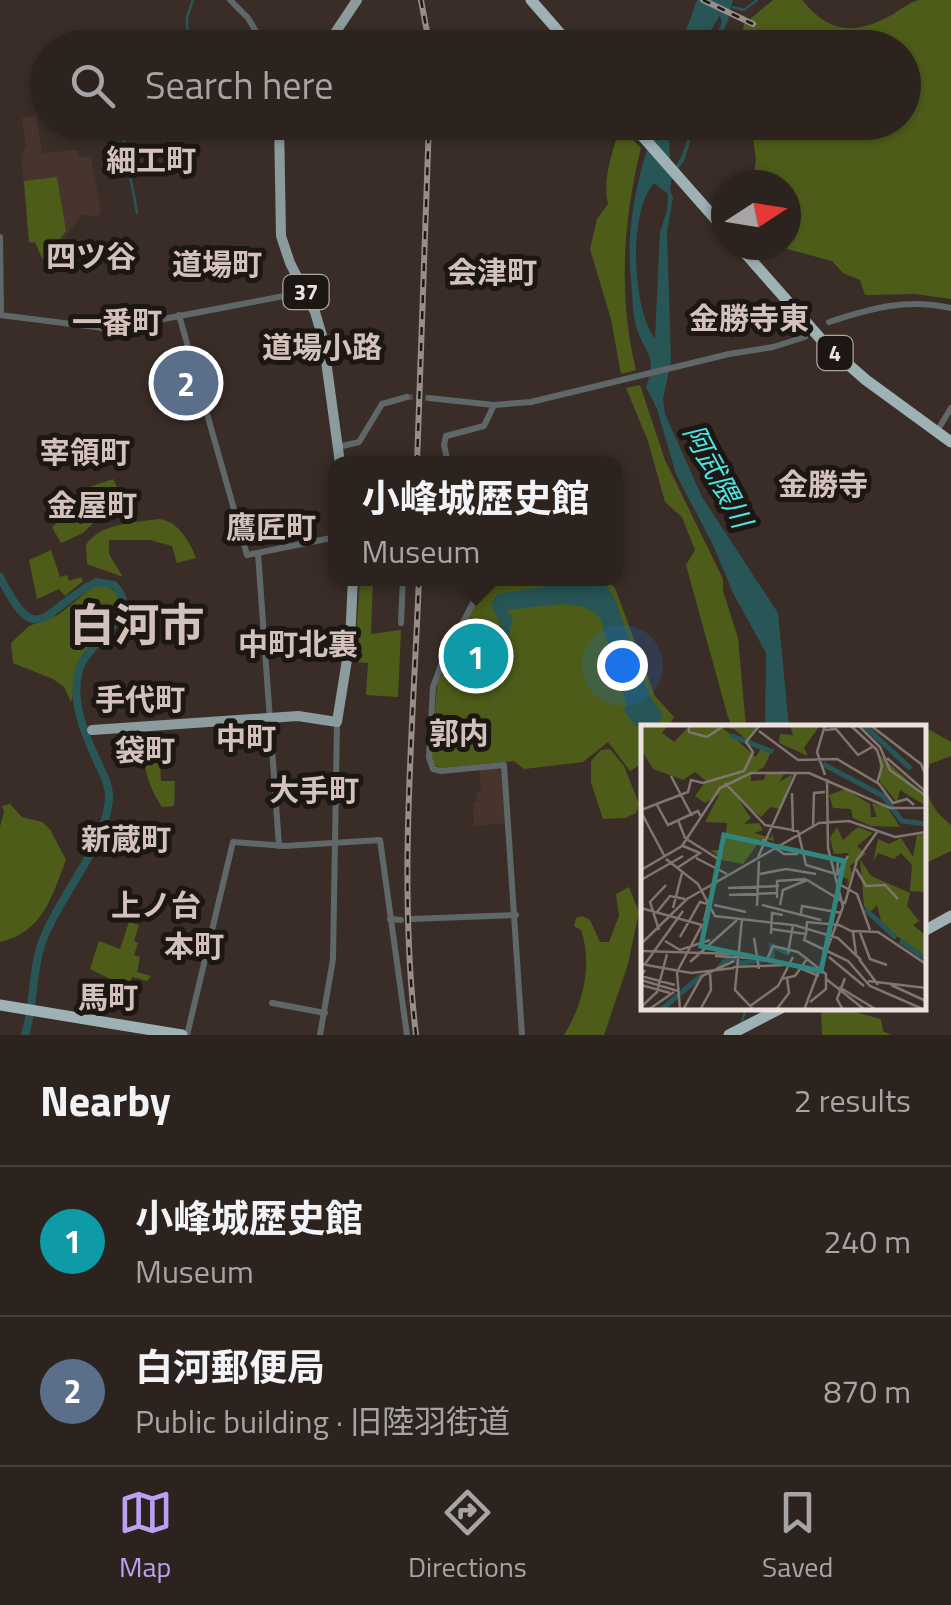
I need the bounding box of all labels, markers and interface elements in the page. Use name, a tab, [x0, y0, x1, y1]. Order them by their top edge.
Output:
search box	[30, 30, 921, 140]
text: Search here	[145, 56, 333, 114]
icon: search	[65, 58, 120, 113]
district label: 細工町	[106, 137, 196, 183]
north arrow	[711, 170, 801, 260]
district label: 四ツ谷	[46, 233, 136, 279]
district label: 道場町	[172, 241, 262, 287]
district label: 会津町	[447, 249, 537, 295]
road number: 37	[284, 275, 328, 309]
district label: 金勝寺東	[689, 295, 809, 341]
district label: 一番町	[72, 299, 162, 345]
district label: 道場小路	[262, 324, 382, 370]
road number: 4	[818, 336, 852, 370]
pin: 2	[154, 346, 218, 420]
water label: 阿武隈川	[673, 416, 765, 538]
district label: 宰領町	[40, 429, 130, 475]
popup	[328, 456, 623, 586]
district label: 金勝寺	[778, 461, 868, 507]
text: 小峰城歴史館	[361, 469, 590, 527]
district label: 金屋町	[47, 482, 137, 528]
district label: 鷹匠町	[226, 504, 316, 550]
text: Museum	[361, 527, 480, 575]
district label: 白河市	[69, 590, 205, 658]
pin: 1	[444, 618, 508, 694]
district label: 中町北裏	[238, 621, 358, 667]
your location	[597, 640, 648, 691]
district label: 手代町	[95, 676, 185, 722]
district label: 郭内	[429, 710, 489, 756]
district label: 中町	[216, 715, 276, 761]
inset map	[641, 725, 926, 1010]
district label: 袋町	[115, 727, 175, 773]
district label: 大手町	[269, 767, 359, 813]
district label: 新蔵町	[81, 816, 171, 862]
district label: 上ノ台	[111, 882, 201, 928]
district label: 本町	[164, 923, 224, 969]
district label: 馬町	[78, 974, 138, 1020]
text: Nearby	[40, 1068, 171, 1132]
text: 2 results	[794, 1076, 911, 1124]
text: 小峰城歴史館	[135, 1189, 363, 1247]
text: 1	[64, 1217, 81, 1265]
text: 240 m	[823, 1217, 911, 1265]
text: Museum	[135, 1247, 254, 1295]
text: 白河郵便局	[135, 1338, 325, 1396]
text: 2	[64, 1367, 81, 1415]
text: 870 m	[823, 1367, 911, 1415]
text: Public building · 旧陸羽街道	[135, 1397, 510, 1445]
tab: Map	[118, 1485, 173, 1588]
tab: Directions	[408, 1485, 527, 1588]
tab: Saved	[762, 1485, 833, 1588]

